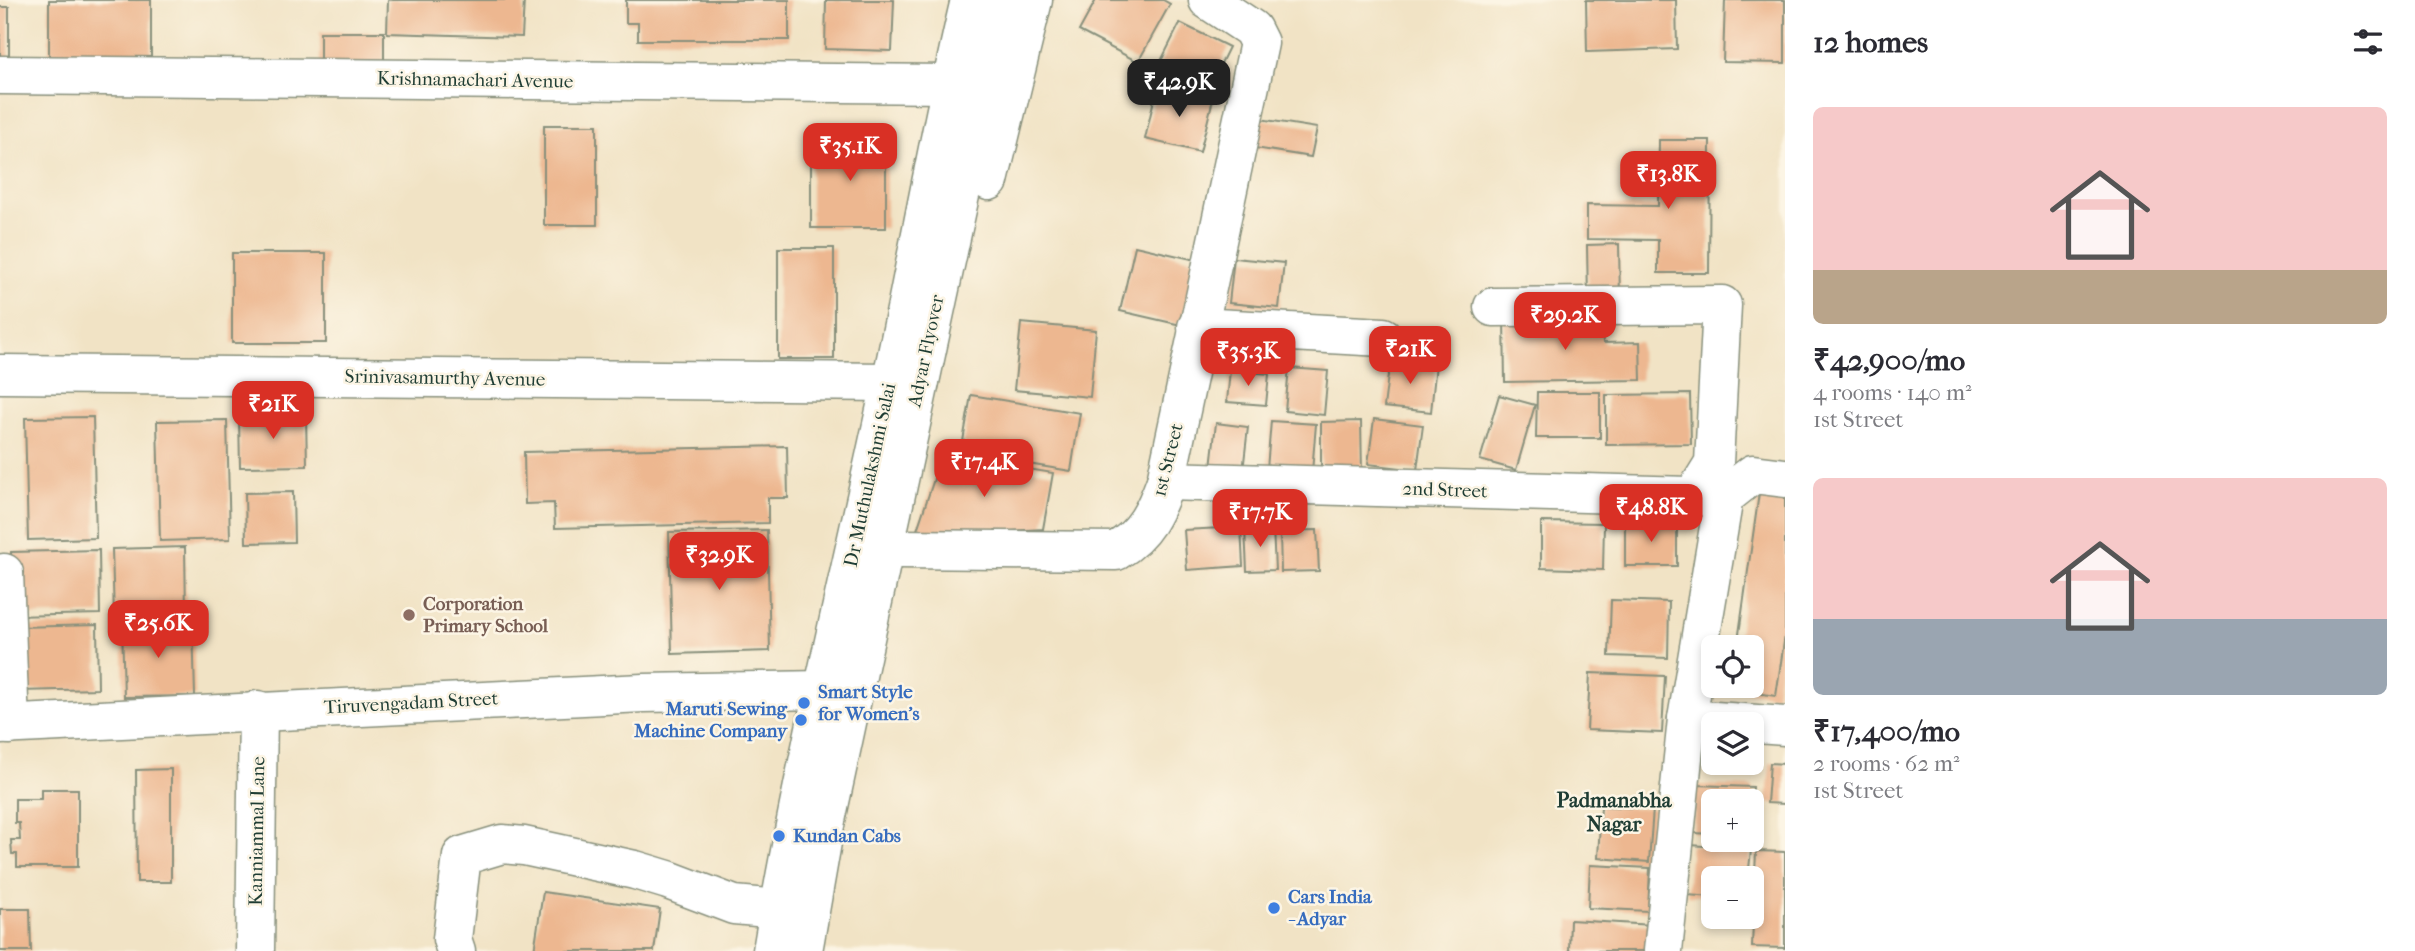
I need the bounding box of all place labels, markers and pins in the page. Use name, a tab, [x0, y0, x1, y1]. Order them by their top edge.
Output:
pin: ₹42.9K	[1122, 60, 1236, 119]
pin: ₹35.1K	[793, 124, 907, 183]
pin: ₹13.8K	[1611, 152, 1725, 211]
pin: ₹29.2K	[1508, 292, 1622, 352]
pin: ₹21K	[1369, 326, 1451, 386]
pin: ₹35.3K	[1191, 328, 1305, 388]
pin: ₹21K	[232, 382, 314, 441]
pin: ₹17.4K	[927, 440, 1041, 499]
pin: ₹48.8K	[1594, 484, 1708, 544]
pin: ₹17.7K	[1203, 490, 1317, 549]
pin: ₹32.9K	[662, 532, 776, 592]
place label: Corporation Primary School	[423, 593, 549, 637]
pin: ₹25.6K	[101, 600, 215, 660]
marker: Corporation Primary School	[401, 607, 417, 623]
place label: Smart Style for Women's	[817, 681, 920, 725]
marker: Smart Style for Women's	[796, 695, 812, 711]
place label: Maruti Sewing Machine Company	[633, 698, 788, 742]
marker: Maruti Sewing Machine Company	[793, 712, 809, 728]
place label: Kundan Cabs	[793, 825, 901, 847]
marker: Kundan Cabs	[771, 828, 787, 844]
place label: Cars India - Adyar	[1288, 886, 1373, 930]
marker: Cars India - Adyar	[1266, 900, 1282, 916]

